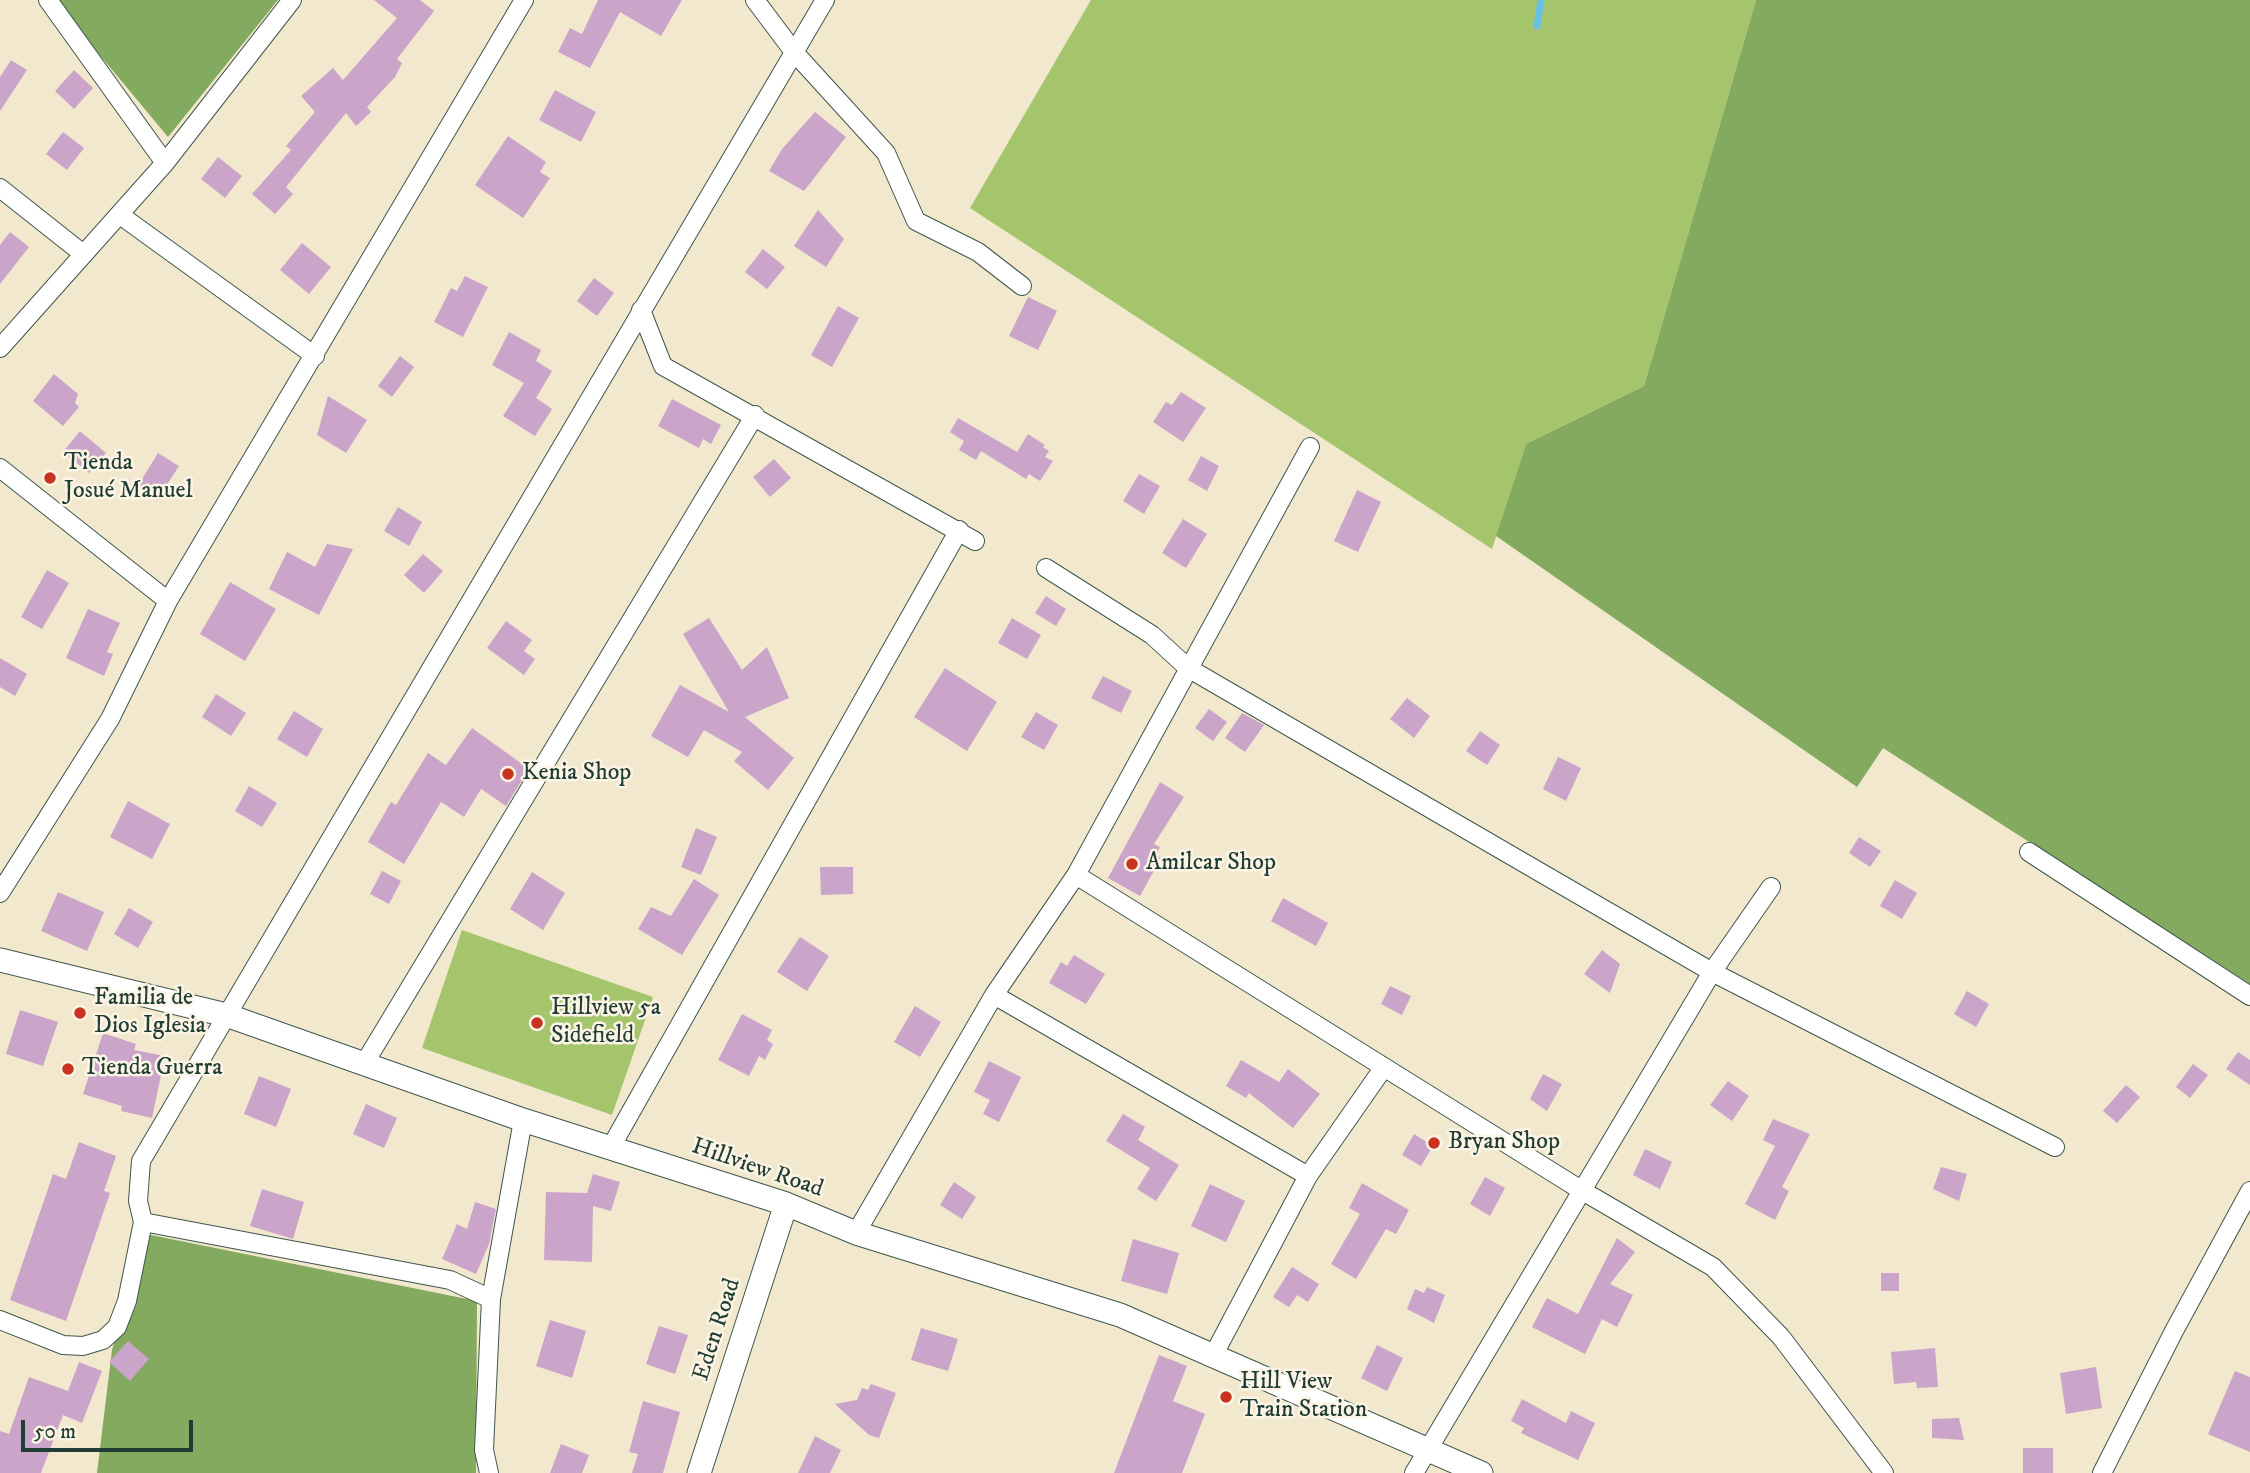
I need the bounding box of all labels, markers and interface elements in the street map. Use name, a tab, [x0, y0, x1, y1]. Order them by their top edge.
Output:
place label: Tienda Josué Manuel	[64, 450, 193, 506]
marker: Tienda Josué Manuel	[42, 470, 58, 486]
place label: Kenia Shop	[522, 760, 631, 788]
marker: Kenia Shop	[500, 766, 516, 782]
place label: Amilcar Shop	[1146, 850, 1276, 878]
marker: Amilcar Shop	[1124, 856, 1140, 872]
place label: Familia de Dios Iglesia	[94, 985, 206, 1041]
place label: Hillview 5a Sidefield	[551, 995, 661, 1051]
marker: Familia de Dios Iglesia	[72, 1005, 88, 1021]
marker: Hillview 5a Sidefield	[529, 1015, 545, 1031]
place label: Tienda Guerra	[82, 1055, 222, 1083]
marker: Tienda Guerra	[60, 1061, 76, 1077]
place label: Bryan Shop	[1448, 1129, 1560, 1157]
street label: Hillview Road	[687, 1133, 827, 1205]
marker: Bryan Shop	[1426, 1135, 1442, 1151]
street label: Eden Road	[688, 1275, 748, 1385]
place label: Hill View Train Station	[1240, 1369, 1367, 1425]
marker: Hill View Train Station	[1218, 1389, 1234, 1405]
scale bar	[24, 1406, 196, 1450]
text: 50 m	[34, 1419, 76, 1445]

